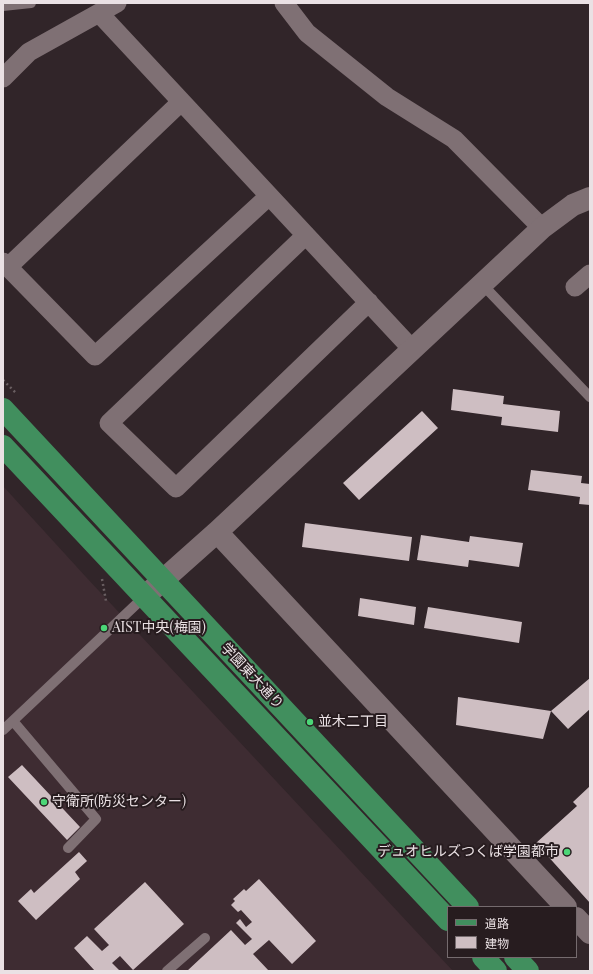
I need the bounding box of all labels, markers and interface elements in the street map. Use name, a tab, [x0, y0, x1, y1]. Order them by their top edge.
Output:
place label: AIST中央(梅園)	[112, 620, 206, 636]
marker: AIST中央(梅園)	[99, 623, 109, 633]
street label: 学園東大通り	[217, 640, 287, 712]
place label: 並木二丁目	[318, 714, 388, 730]
marker: 並木二丁目	[305, 717, 315, 727]
place label: 守衛所(防災センター)	[52, 794, 186, 810]
marker: 守衛所(防災センター)	[39, 797, 49, 807]
place label: デュオヒルズつくば学園都市	[377, 844, 559, 860]
marker: デュオヒルズつくば学園都市	[562, 847, 572, 857]
legend	[447, 906, 577, 958]
text: 道路	[485, 915, 509, 931]
text: 建物	[485, 935, 509, 951]

